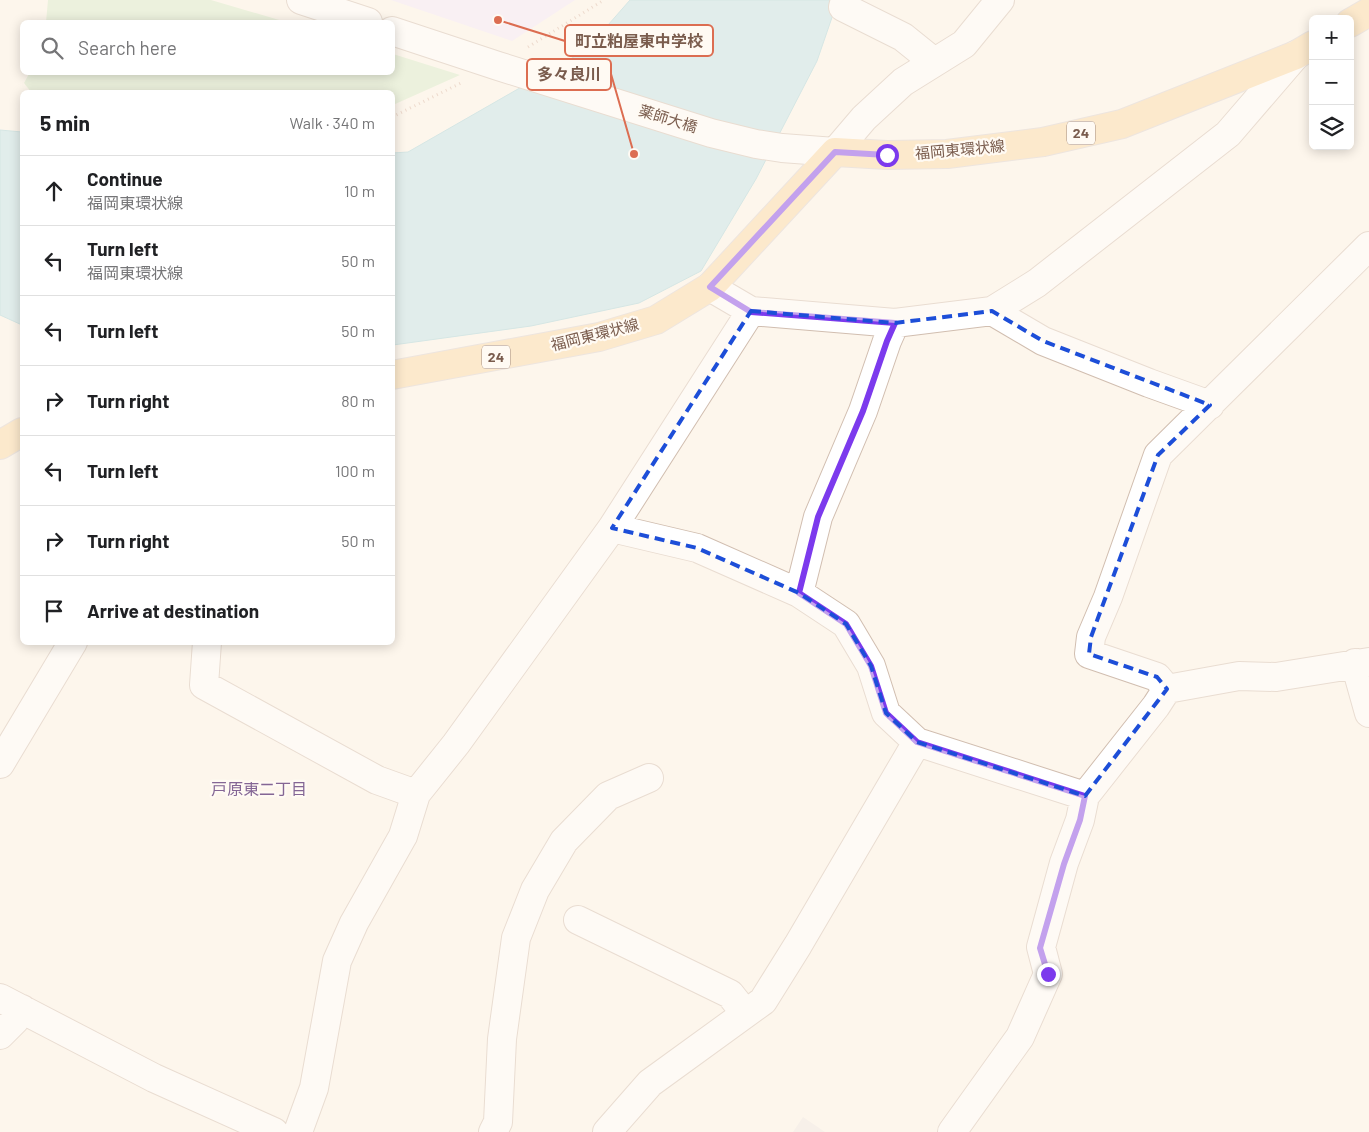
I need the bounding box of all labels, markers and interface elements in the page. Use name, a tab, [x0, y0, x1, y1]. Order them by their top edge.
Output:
map controls	[1309, 15, 1354, 150]
button: +	[1309, 15, 1354, 60]
search box	[20, 20, 395, 75]
callout: 町立粕屋東中学校	[565, 25, 713, 56]
text: 町立粕屋東中学校	[575, 31, 703, 50]
icon: search	[38, 34, 66, 62]
text: Search here	[78, 36, 177, 59]
callout: 多々良川	[527, 59, 611, 90]
button: −	[1309, 60, 1354, 105]
text: 多々良川	[537, 64, 601, 83]
street label: 薬師大橋	[637, 101, 700, 135]
button: layers	[1309, 105, 1354, 150]
text: 5 min	[40, 110, 90, 135]
text: Walk · 340 m	[290, 113, 375, 132]
road number: 24	[1067, 122, 1095, 144]
street label: 福岡東環状線	[914, 136, 1006, 162]
route start	[876, 144, 899, 167]
text: Continue	[87, 167, 163, 190]
icon: ahead	[40, 177, 68, 205]
text: 10 m	[344, 181, 375, 200]
text: 福岡東環状線	[87, 193, 183, 212]
text: Turn left	[87, 237, 158, 260]
icon: left	[40, 247, 68, 275]
text: 50 m	[341, 251, 375, 270]
text: 福岡東環状線	[87, 263, 183, 282]
street label: 福岡東環状線	[549, 314, 641, 354]
icon: left	[40, 317, 68, 345]
text: Turn left	[87, 319, 158, 342]
text: 50 m	[341, 321, 375, 340]
road number: 24	[482, 346, 510, 368]
icon: right	[40, 387, 68, 415]
text: Turn right	[87, 389, 169, 412]
text: 80 m	[341, 391, 375, 410]
icon: left	[40, 457, 68, 485]
text: Turn left	[87, 459, 158, 482]
text: 100 m	[335, 461, 375, 480]
icon: right	[40, 527, 68, 555]
text: Turn right	[87, 529, 169, 552]
text: 50 m	[341, 531, 375, 550]
icon: arrive	[40, 597, 68, 625]
text: Arrive at destination	[87, 599, 259, 622]
district label: 戸原東二丁目	[211, 779, 307, 798]
route end	[1037, 963, 1060, 986]

